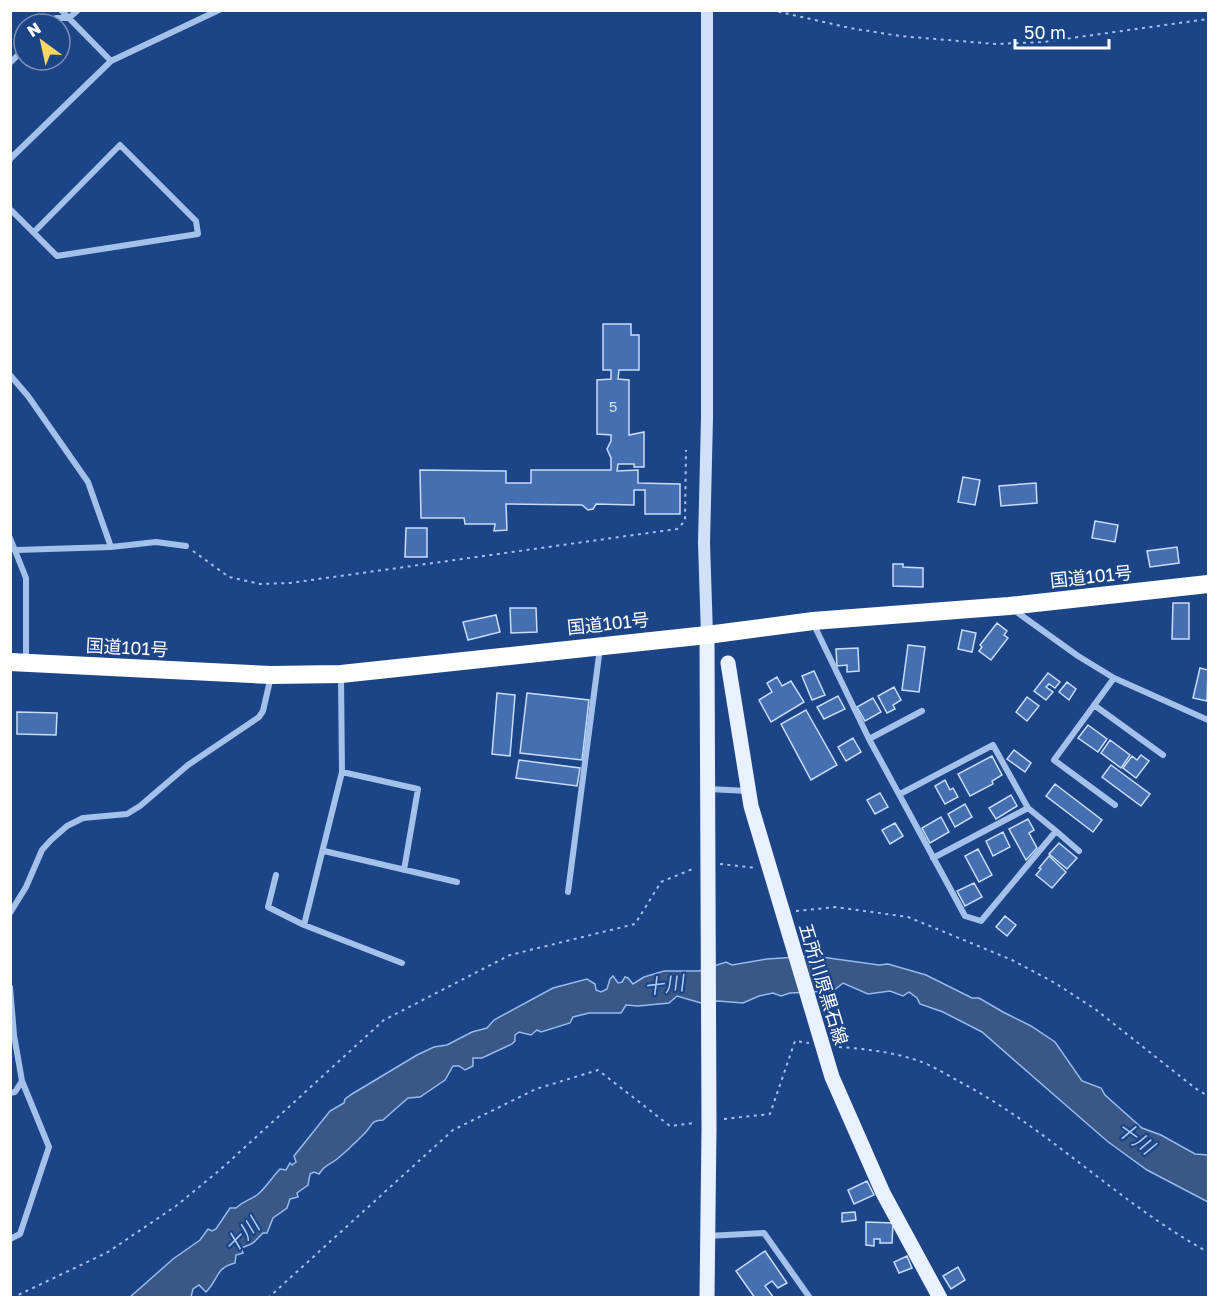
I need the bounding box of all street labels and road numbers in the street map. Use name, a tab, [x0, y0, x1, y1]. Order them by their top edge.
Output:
street label: 国道101号	[1049, 561, 1133, 591]
street label: 国道101号	[566, 608, 650, 638]
street label: 国道101号	[85, 634, 169, 660]
street label: 五所川原黒石線	[795, 921, 853, 1047]

